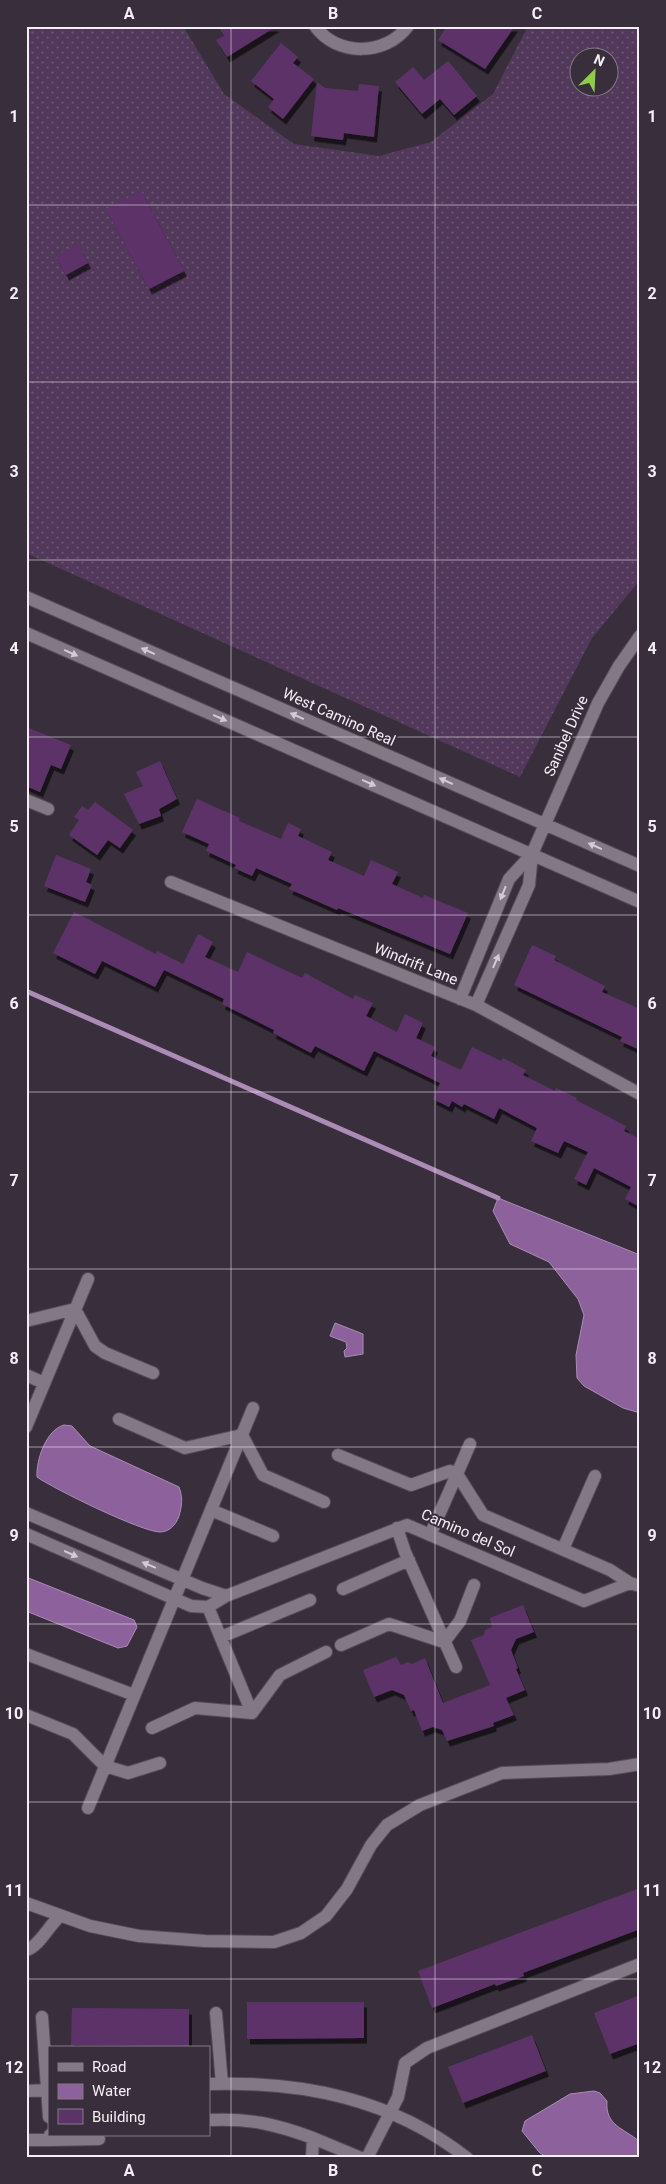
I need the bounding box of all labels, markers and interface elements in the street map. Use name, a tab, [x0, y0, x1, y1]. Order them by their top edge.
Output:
text: A	[124, 4, 135, 23]
text: B	[328, 4, 338, 23]
text: C	[532, 4, 542, 23]
north arrow	[568, 48, 618, 98]
text: N	[592, 51, 607, 69]
text: 1	[9, 107, 19, 126]
text: 1	[647, 107, 657, 126]
text: 2	[9, 284, 19, 303]
text: 2	[647, 284, 657, 303]
text: 3	[9, 462, 19, 481]
text: 3	[647, 462, 657, 481]
text: 4	[9, 639, 19, 658]
text: 4	[647, 639, 657, 658]
one-way arrow	[141, 646, 155, 654]
one-way arrow	[64, 649, 78, 657]
street label: West Camino Real	[280, 684, 398, 750]
street label: Sanibel Drive	[540, 693, 592, 779]
one-way arrow	[290, 712, 304, 720]
one-way arrow	[213, 714, 227, 722]
one-way arrow	[439, 777, 453, 785]
one-way arrow	[362, 779, 376, 787]
text: 5	[9, 817, 19, 836]
text: 5	[647, 817, 657, 836]
one-way arrow	[588, 842, 602, 850]
one-way arrow	[499, 886, 507, 900]
street label: Windrift Lane	[371, 939, 461, 989]
one-way arrow	[492, 954, 500, 968]
text: 6	[9, 994, 19, 1013]
text: 6	[647, 994, 657, 1013]
text: 7	[9, 1171, 19, 1190]
text: 7	[647, 1171, 657, 1190]
text: 8	[9, 1349, 19, 1368]
text: 8	[647, 1349, 657, 1368]
street label: Camino del Sol	[418, 1505, 518, 1561]
text: 9	[9, 1526, 19, 1545]
text: 9	[647, 1526, 657, 1545]
one-way arrow	[64, 1550, 78, 1558]
one-way arrow	[142, 1560, 156, 1568]
text: 10	[5, 1704, 23, 1723]
text: 10	[643, 1704, 661, 1723]
text: 11	[5, 1881, 23, 1900]
text: 11	[643, 1881, 661, 1900]
legend	[48, 2046, 210, 2136]
text: 12	[5, 2058, 23, 2077]
text: Road	[92, 2058, 126, 2076]
text: 12	[643, 2058, 661, 2077]
text: Water	[92, 2082, 131, 2100]
text: Building	[92, 2108, 146, 2126]
text: A	[124, 2161, 135, 2180]
text: B	[328, 2161, 338, 2180]
text: C	[532, 2161, 542, 2180]

